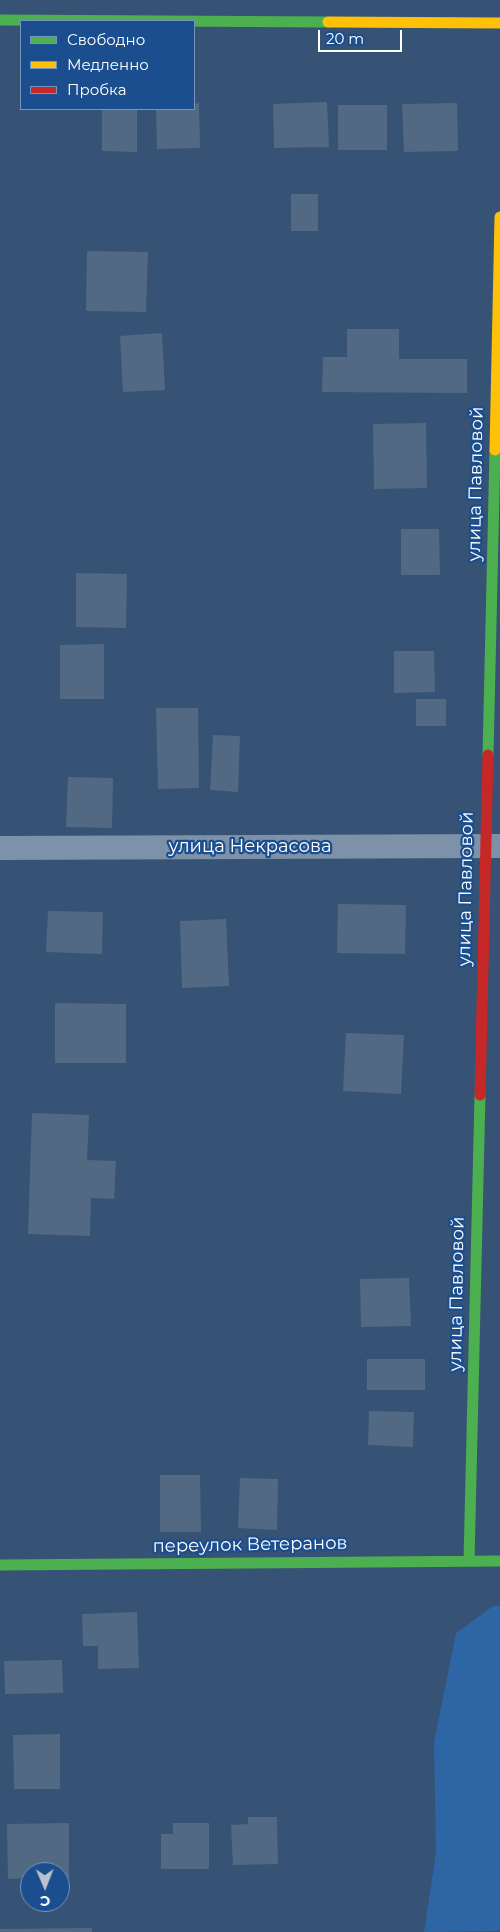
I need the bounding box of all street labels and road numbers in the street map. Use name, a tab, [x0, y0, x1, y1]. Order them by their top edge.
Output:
street label: улица Павловой	[464, 406, 488, 562]
street label: улица Павловой	[454, 811, 478, 967]
street label: улица Некрасова	[169, 836, 331, 858]
street label: улица Павловой	[445, 1216, 469, 1372]
street label: переулок Ветеранов	[152, 1533, 348, 1557]

